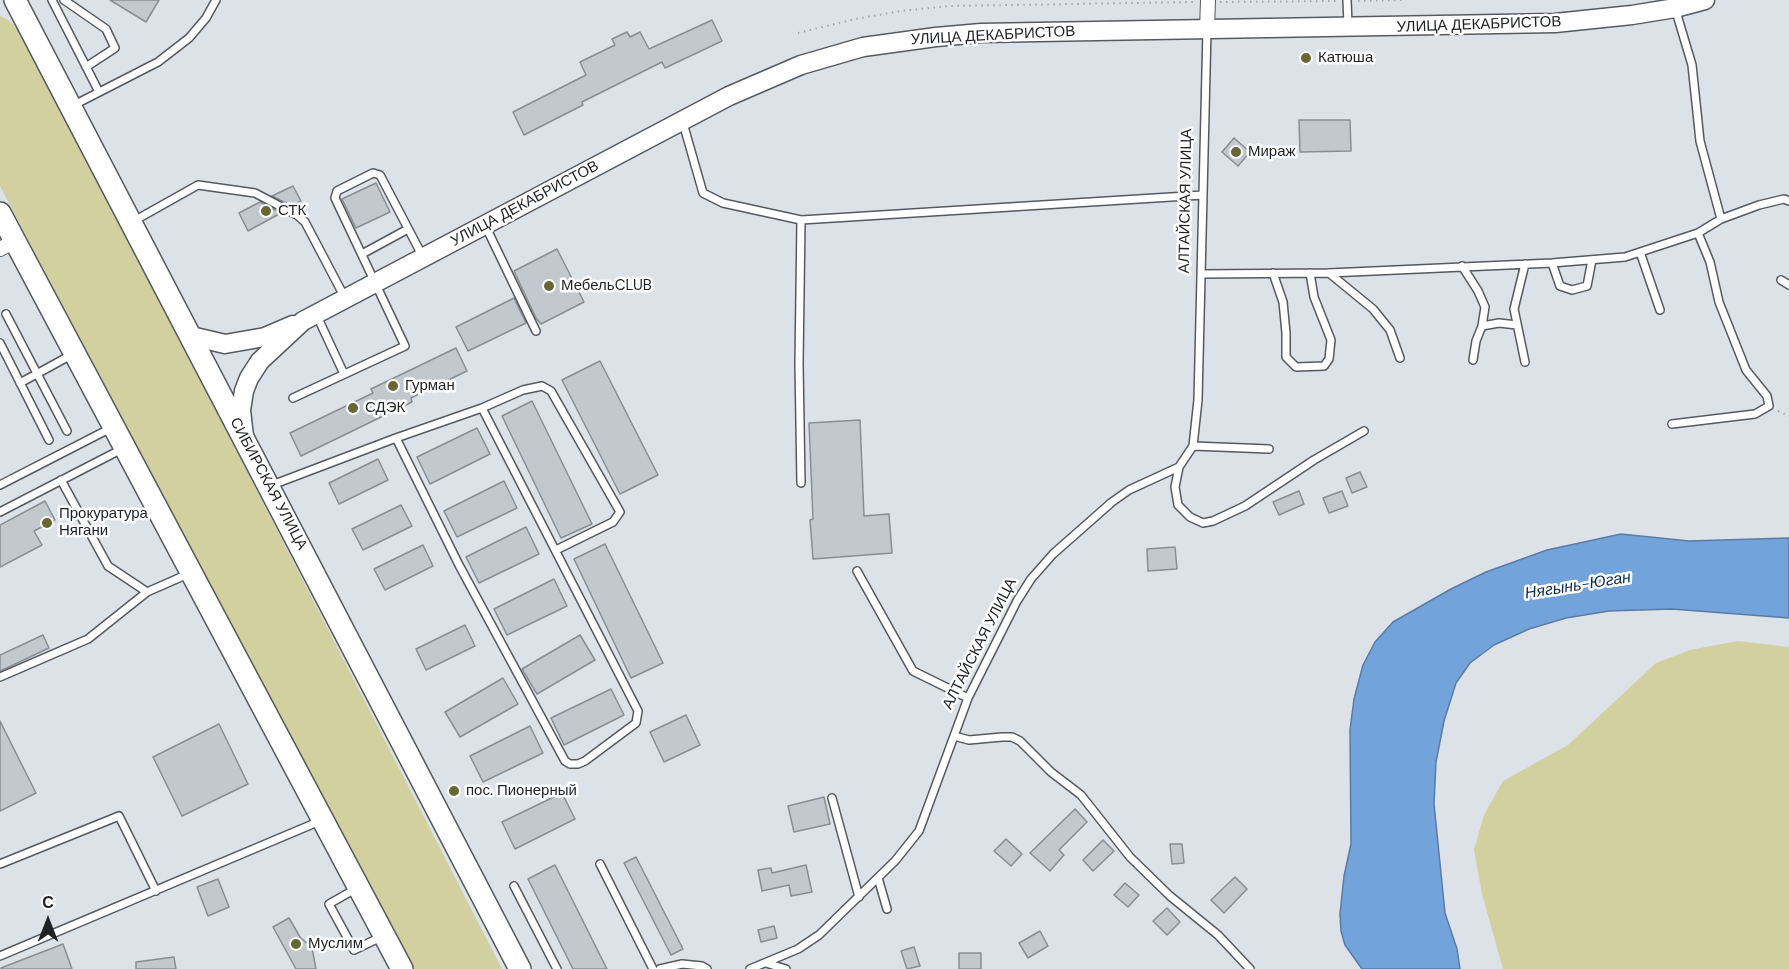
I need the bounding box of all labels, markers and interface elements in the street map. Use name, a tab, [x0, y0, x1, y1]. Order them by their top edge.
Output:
street label: УЛИЦА ДЕКАБРИСТОВ	[1396, 13, 1562, 37]
street label: УЛИЦА ДЕКАБРИСТОВ	[910, 23, 1076, 49]
place label: Катюша	[1318, 49, 1373, 67]
marker: Катюша	[1299, 51, 1313, 65]
street label: АЛТАЙСКАЯ УЛИЦА	[1176, 128, 1196, 274]
place label: Мираж	[1248, 143, 1296, 161]
marker: Мираж	[1229, 145, 1243, 159]
street label: УЛИЦА ДЕКАБРИСТОВ	[448, 157, 602, 251]
place label: СТК	[278, 202, 306, 220]
marker: СТК	[259, 204, 273, 218]
place label: МебельCLUB	[561, 277, 652, 295]
marker: МебельCLUB	[542, 279, 556, 293]
place label: Гурман	[405, 377, 455, 395]
marker: Гурман	[386, 379, 400, 393]
place label: СДЭК	[365, 399, 405, 417]
marker: СДЭК	[346, 401, 360, 415]
street label: СИБИРСКАЯ УЛИЦА	[225, 415, 311, 553]
place label: Прокуратура Нягани	[59, 505, 148, 540]
marker: Прокуратура Нягани	[40, 516, 54, 530]
water label: Нягынь-Юган	[1524, 568, 1632, 604]
street label: АЛТАЙСКАЯ УЛИЦА	[939, 575, 1021, 713]
place label: пос. Пионерный	[466, 782, 577, 800]
marker: пос. Пионерный	[447, 784, 461, 798]
north arrow	[18, 891, 78, 951]
text: С	[42, 892, 54, 913]
place label: Муслим	[308, 935, 363, 953]
marker: Муслим	[289, 937, 303, 951]

